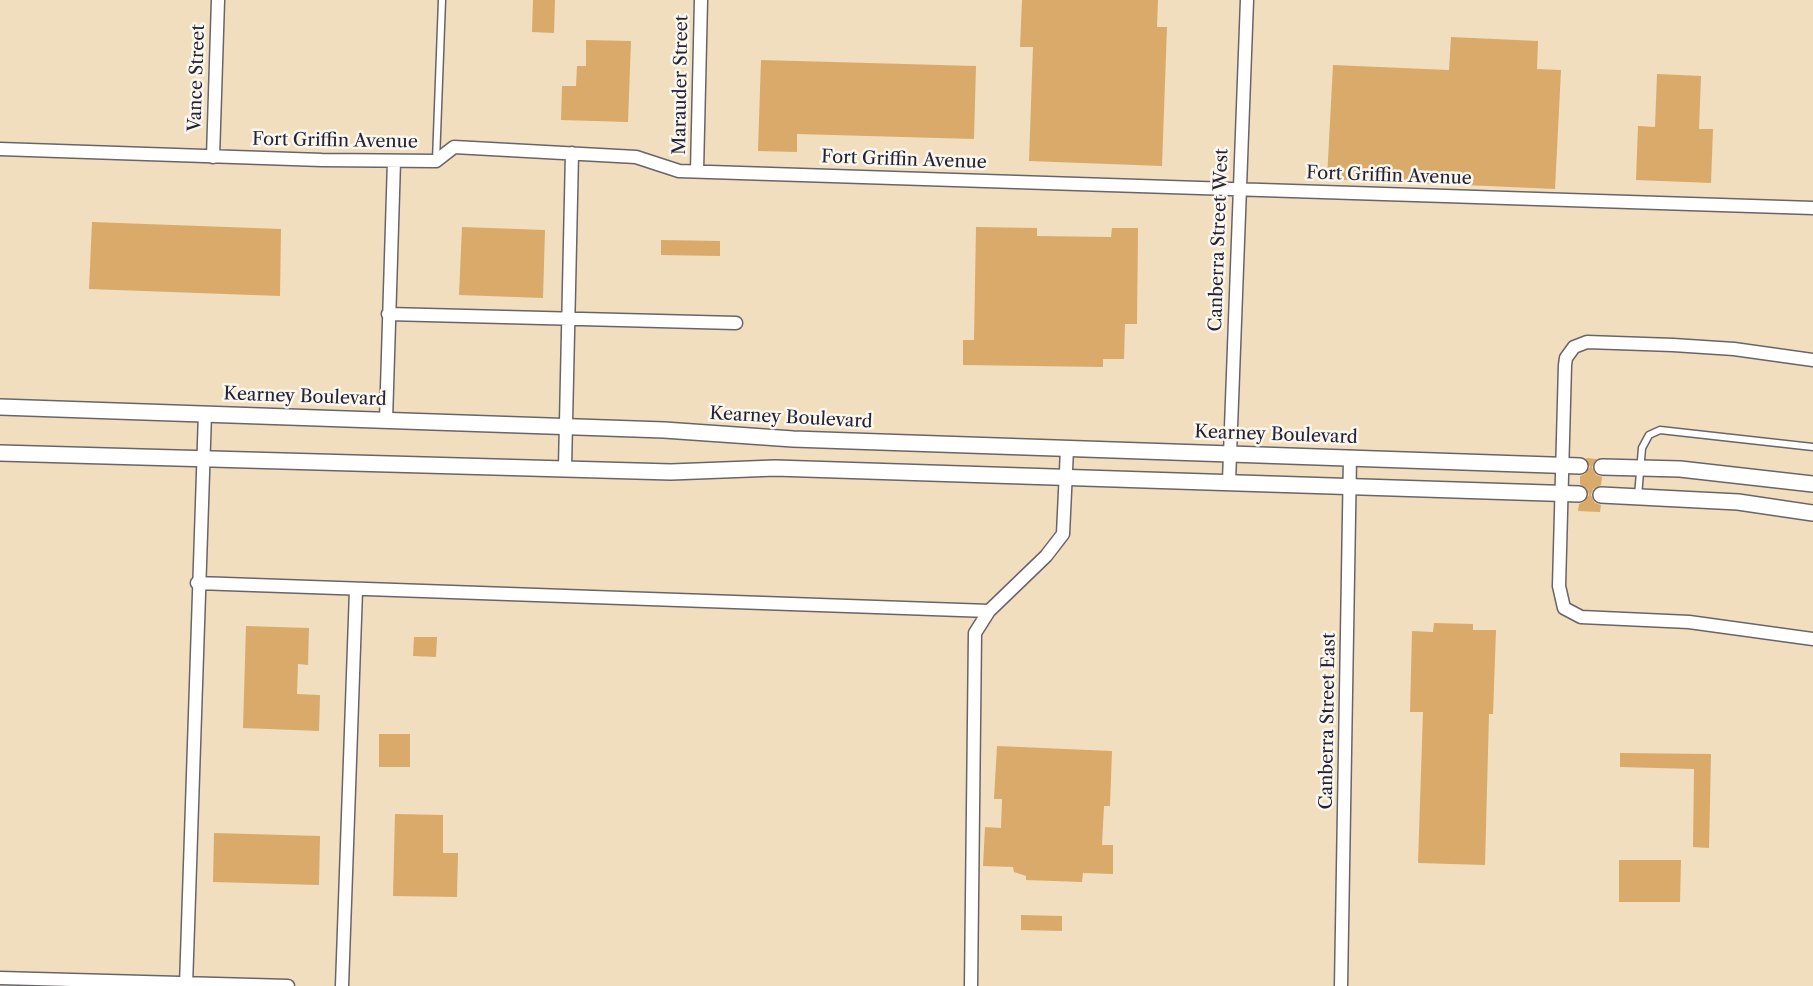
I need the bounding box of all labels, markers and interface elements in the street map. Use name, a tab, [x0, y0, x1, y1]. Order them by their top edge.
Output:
street label: Marauder Street	[669, 15, 693, 155]
street label: Vance Street	[184, 24, 210, 132]
street label: Fort Griffin Avenue	[252, 129, 418, 153]
street label: Fort Griffin Avenue	[821, 146, 987, 174]
street label: Canberra Street West	[1205, 148, 1233, 332]
street label: Fort Griffin Avenue	[1306, 162, 1472, 190]
street label: Kearney Boulevard	[223, 383, 387, 411]
street label: Kearney Boulevard	[709, 403, 873, 433]
street label: Kearney Boulevard	[1194, 421, 1358, 449]
street label: Canberra Street East	[1316, 632, 1340, 810]

